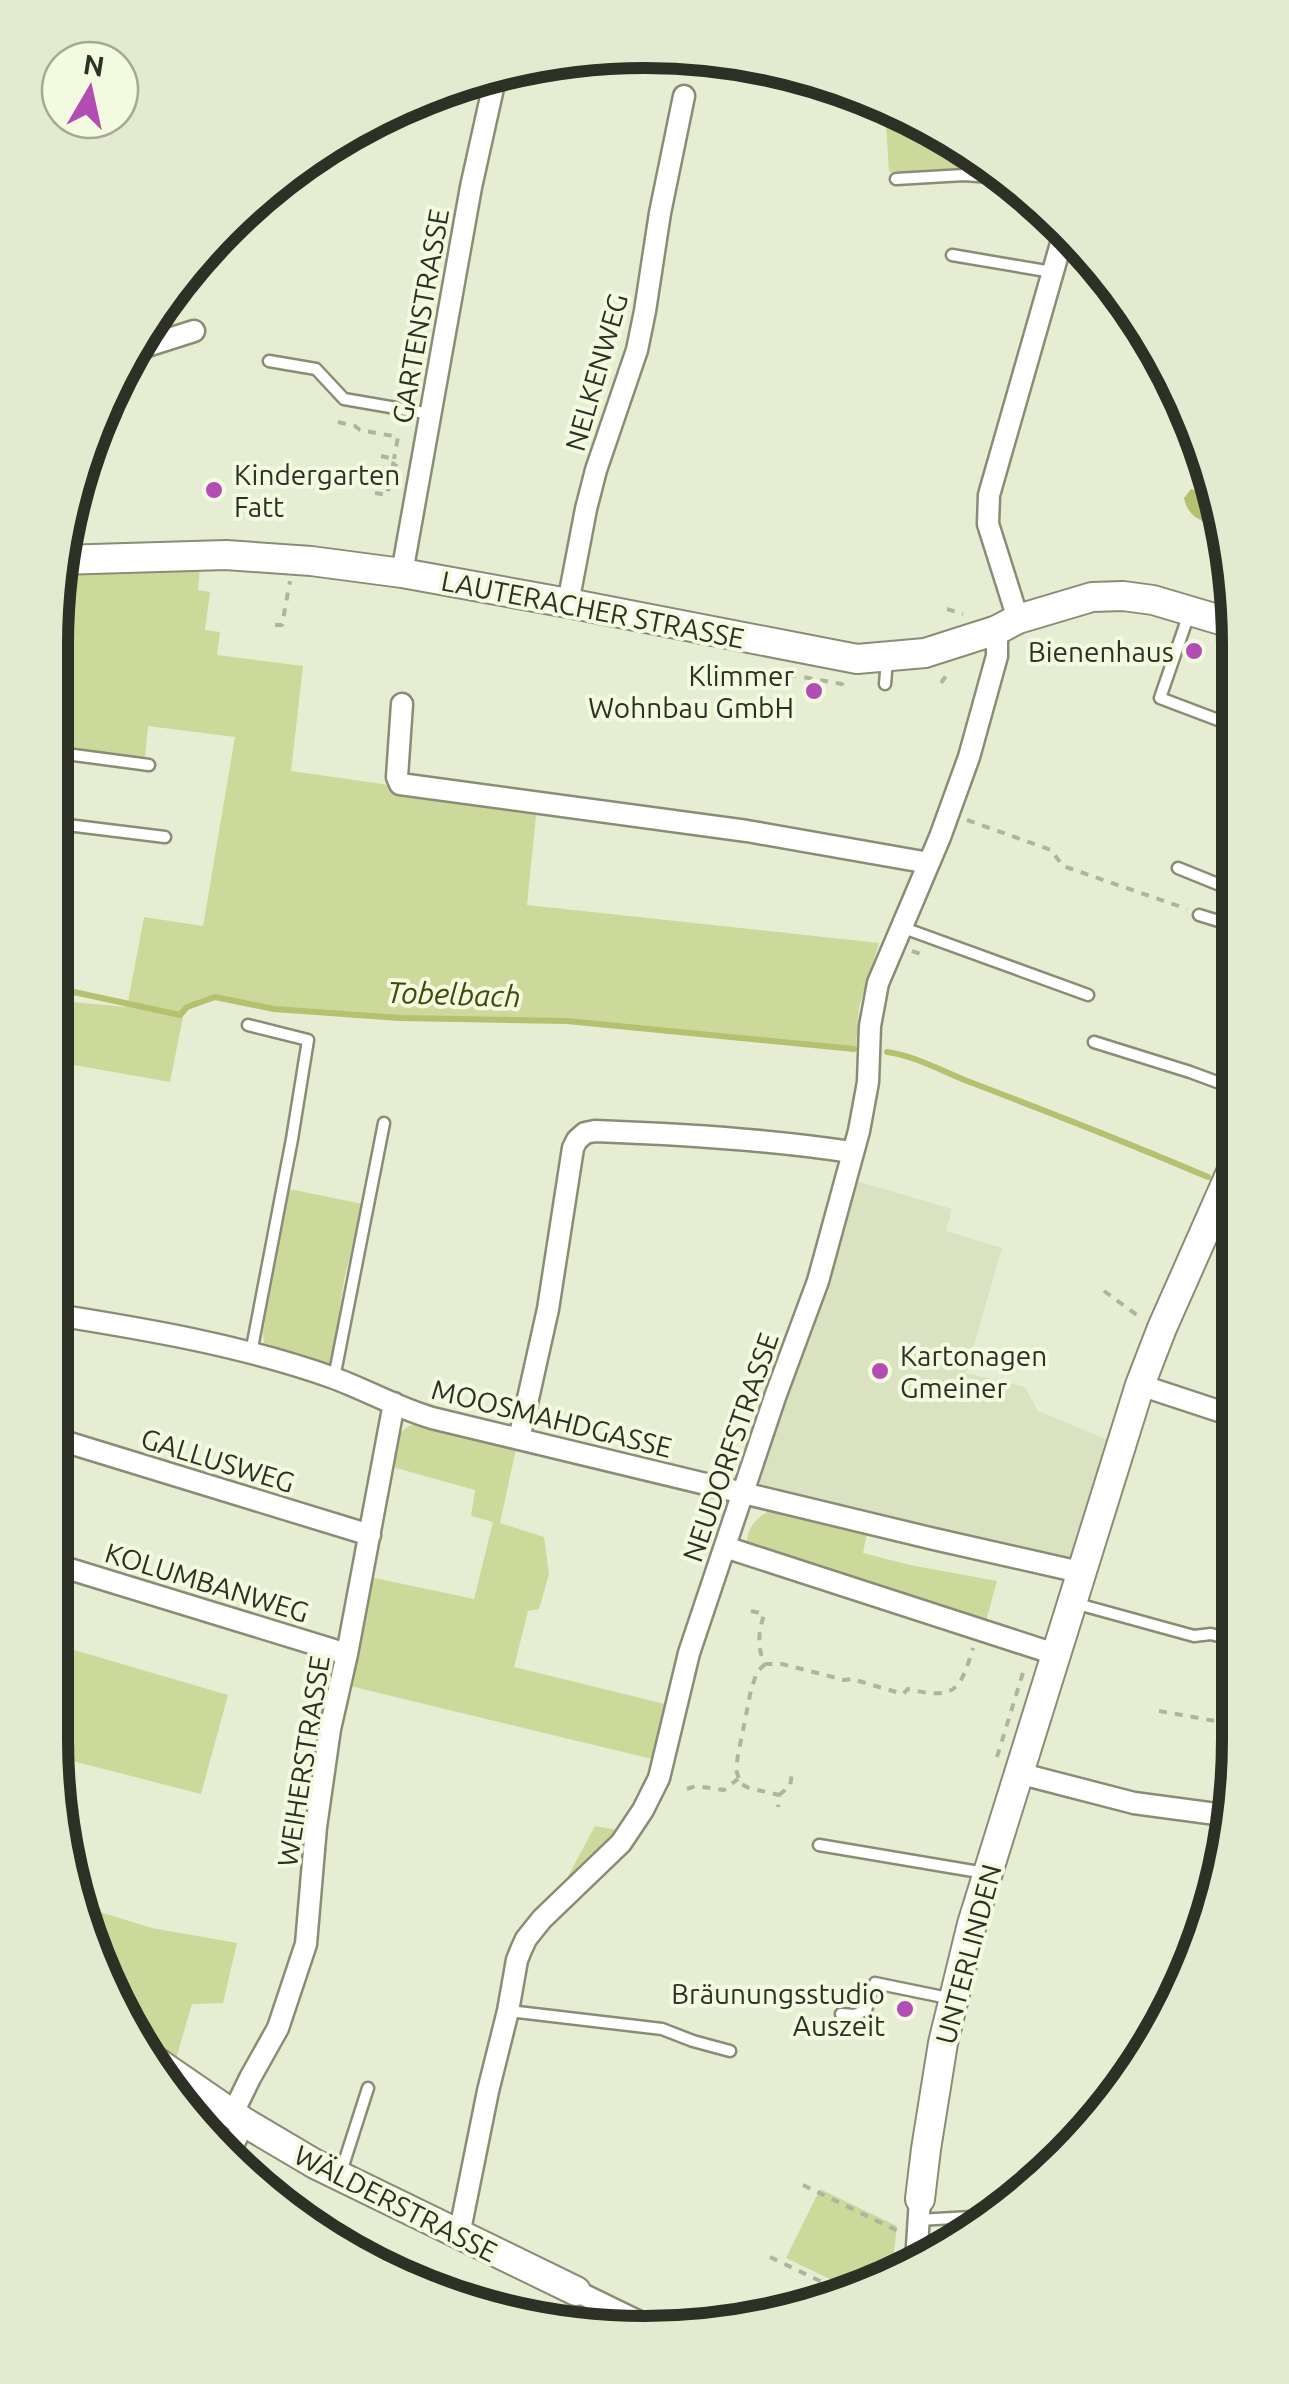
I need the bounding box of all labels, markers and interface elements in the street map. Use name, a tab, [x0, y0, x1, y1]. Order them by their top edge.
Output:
north arrow	[40, 40, 140, 140]
text: N	[81, 48, 107, 82]
street label: GARTENSTRASSE	[386, 206, 454, 426]
street label: NELKENWEG	[559, 290, 633, 454]
place label: Kindergarten Fatt	[234, 459, 400, 522]
marker: Kindergarten Fatt	[203, 479, 225, 501]
street label: LAUTERACHER STRASSE	[439, 564, 747, 654]
place label: Bienenhaus	[1028, 636, 1174, 667]
marker: Bienenhaus	[1183, 640, 1205, 662]
place label: Klimmer Wohnbau GmbH	[588, 660, 794, 723]
marker: Klimmer Wohnbau GmbH	[803, 680, 825, 702]
water label: Tobelbach	[387, 975, 521, 1013]
street label: NEUDORFSTRASSE	[676, 1328, 784, 1566]
place label: Kartonagen Gmeiner	[900, 1340, 1047, 1403]
marker: Kartonagen Gmeiner	[869, 1360, 891, 1382]
street label: MOOSMAHDGASSE	[429, 1373, 675, 1463]
street label: GALLUSWEG	[138, 1422, 298, 1498]
street label: KOLUMBANWEG	[101, 1536, 313, 1628]
street label: WEIHERSTRASSE	[271, 1653, 335, 1869]
street label: UNTERLINDEN	[929, 1861, 1007, 2047]
place label: Bräunungsstudio Auszeit	[671, 1978, 885, 2041]
marker: Bräunungsstudio Auszeit	[894, 1998, 916, 2020]
street label: WÄLDERSTRASSE	[290, 2139, 502, 2267]

